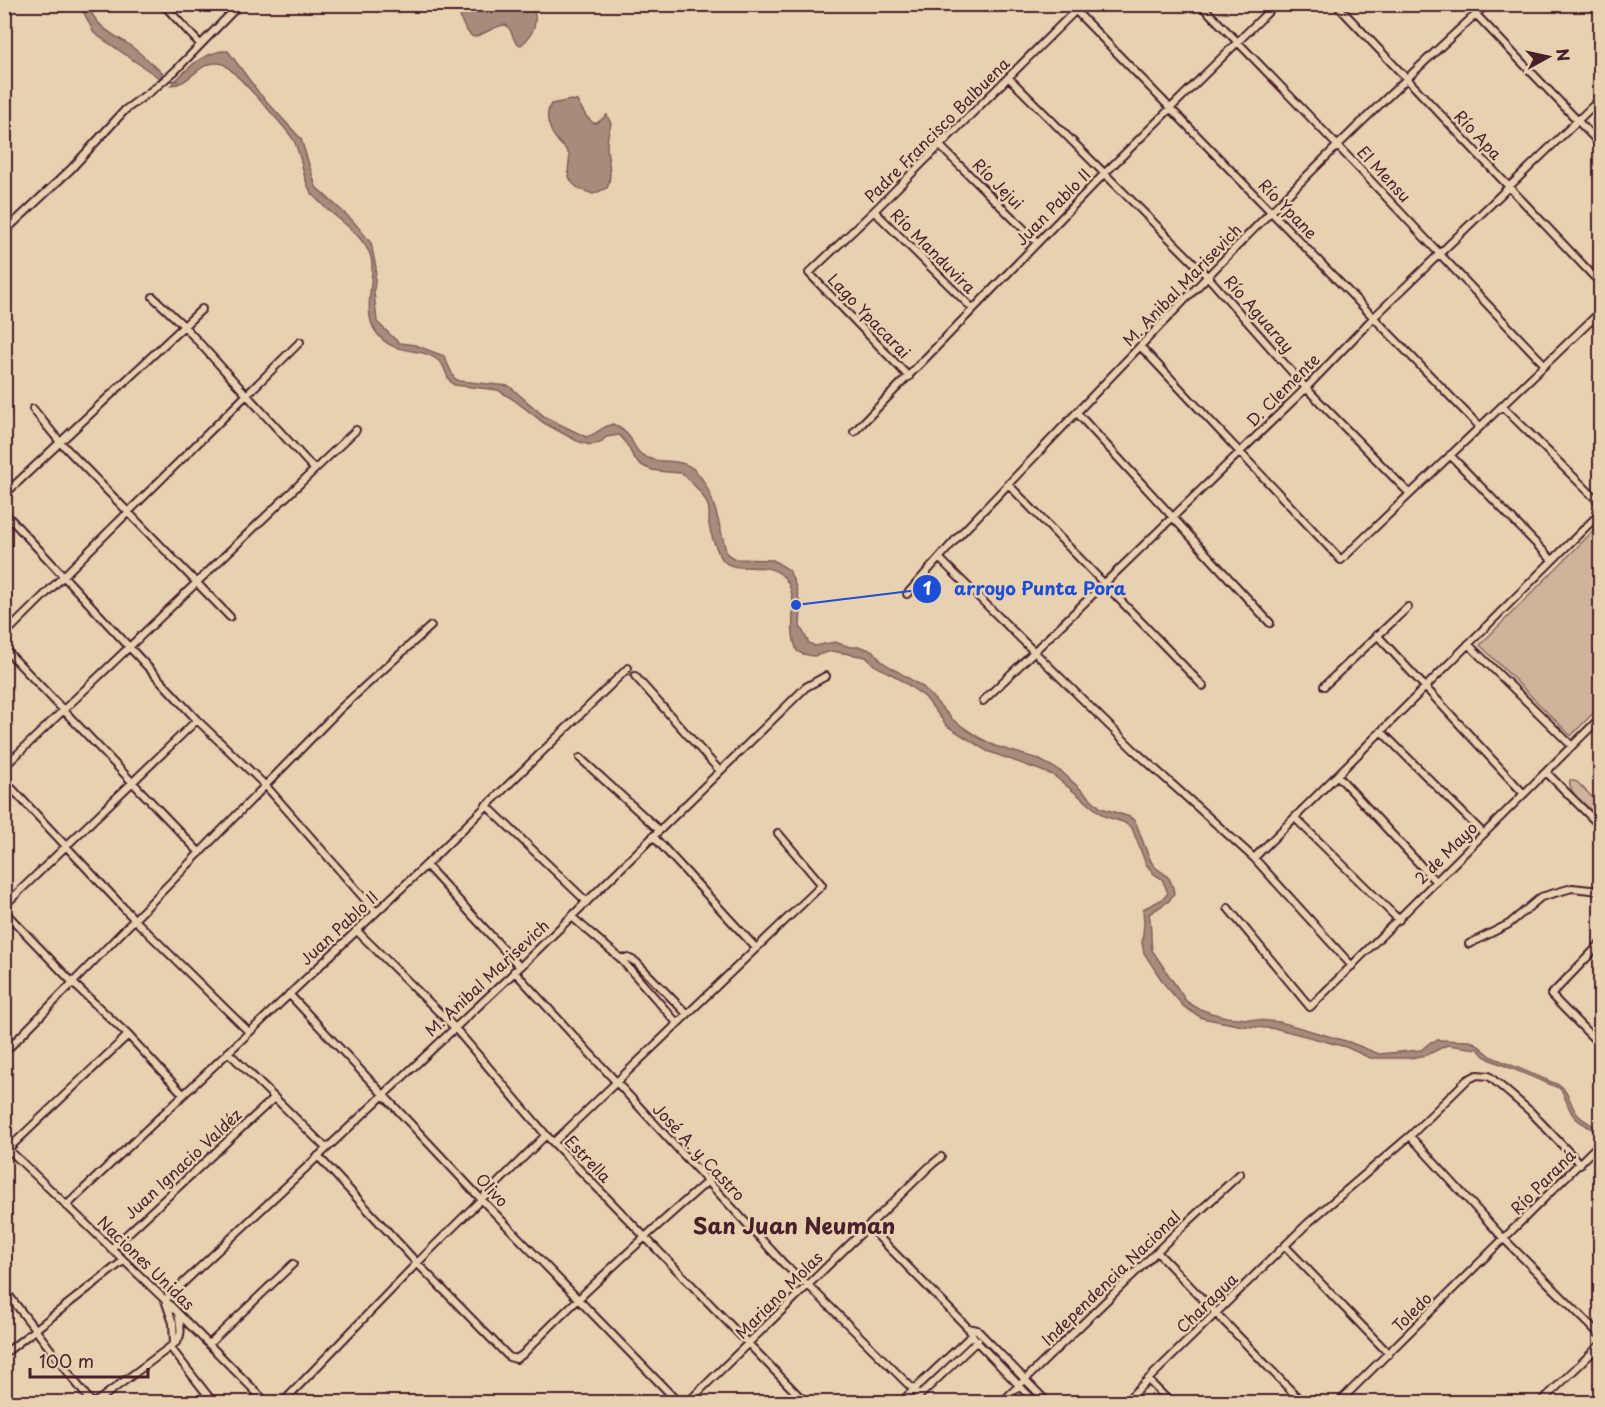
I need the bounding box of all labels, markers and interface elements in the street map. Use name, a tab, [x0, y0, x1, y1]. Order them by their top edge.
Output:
north arrow	[1518, 27, 1578, 87]
text: N	[1551, 47, 1577, 63]
street label: Padre Francisco Balbuena	[858, 51, 1014, 207]
street label: Río Apa	[1449, 104, 1508, 165]
street label: El Mensu	[1352, 140, 1417, 207]
street label: Río Jejui	[968, 152, 1030, 214]
street label: Juan Pablo II	[1009, 162, 1095, 250]
street label: Río Ypane	[1254, 173, 1324, 244]
street label: Río Manduvira	[886, 202, 982, 298]
street label: M. Anibal Marisevich	[1116, 218, 1246, 351]
street label: Lago Ypacarai	[823, 267, 917, 363]
street label: Río Aguaray	[1219, 269, 1300, 357]
street label: D. Clemente	[1240, 347, 1325, 431]
callout: arroyo Punta Pora	[912, 571, 1138, 607]
text: 1	[923, 574, 932, 601]
text: arroyo Punta Pora	[954, 574, 1126, 601]
street label: 2 de Mayo	[1408, 815, 1482, 889]
street label: Juan Pablo II	[294, 885, 383, 970]
street label: M. Anibal Marisevich	[419, 913, 554, 1041]
street label: José A. y Castro	[648, 1097, 752, 1206]
street label: Juan Ignacio Valdéz	[118, 1102, 247, 1224]
street label: Estrella	[560, 1129, 617, 1187]
street label: Río Paraná	[1504, 1143, 1580, 1219]
street label: Olivo	[471, 1167, 515, 1212]
street label: Independencia Nacional	[1035, 1204, 1185, 1350]
district label: San Juan Neuman	[693, 1208, 895, 1241]
street label: Naciones Unidas	[93, 1210, 201, 1315]
street label: Mariano Molas	[729, 1245, 828, 1344]
street label: Charagua	[1170, 1267, 1243, 1338]
street label: Toledo	[1386, 1286, 1437, 1336]
scale bar	[30, 1341, 148, 1379]
text: 100 m	[39, 1347, 94, 1374]

